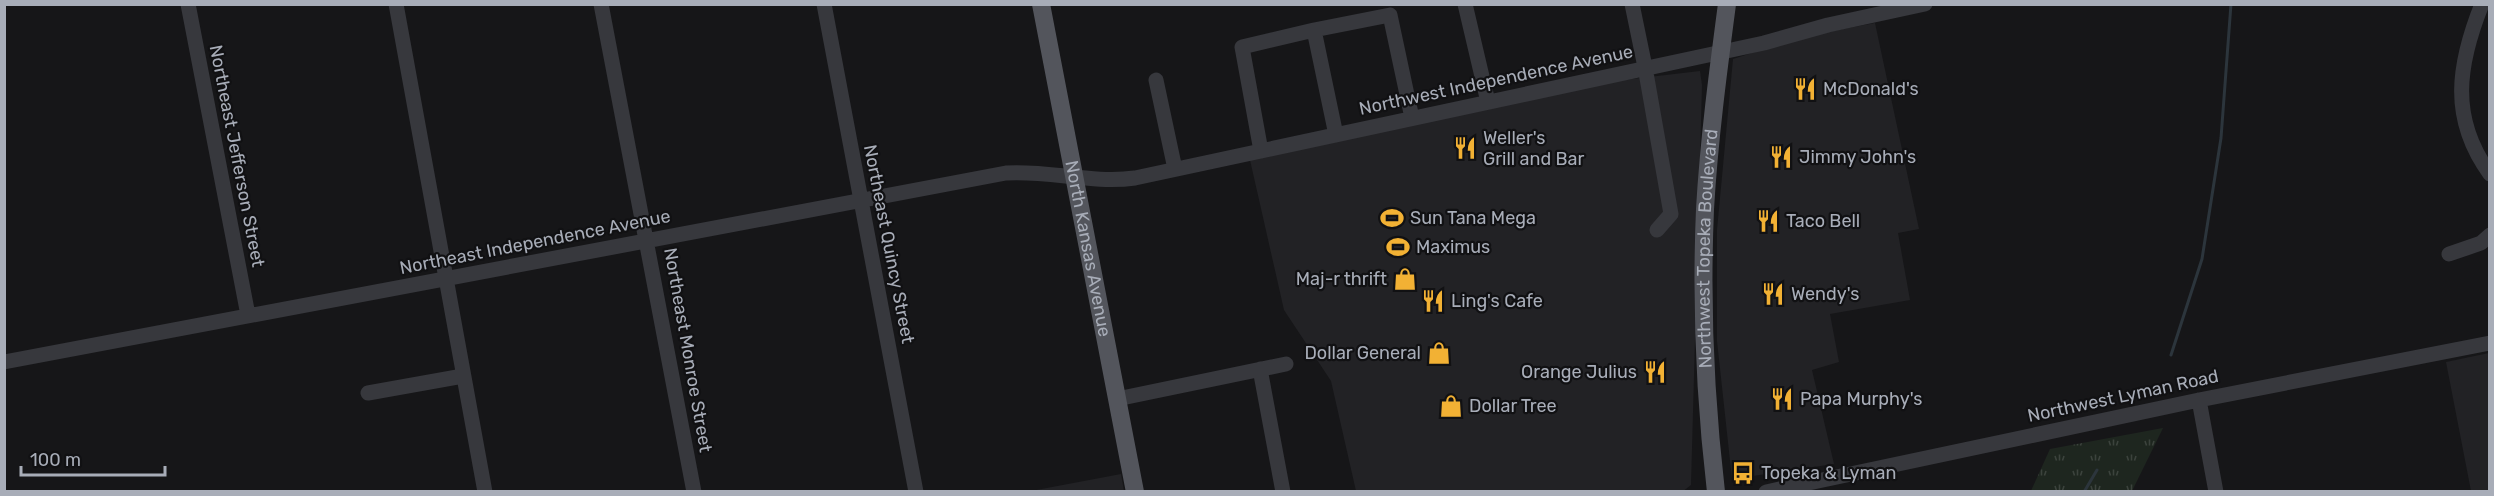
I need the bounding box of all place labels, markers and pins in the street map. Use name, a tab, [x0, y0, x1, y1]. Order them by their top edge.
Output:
restaurant icon: McDonald's	[1792, 76, 1818, 102]
place label: McDonald's	[1823, 78, 1919, 100]
place label: Weller's Grill and Bar	[1483, 127, 1585, 170]
restaurant icon: Weller's Grill and Bar	[1452, 135, 1478, 161]
restaurant icon: Jimmy John's	[1768, 144, 1794, 170]
place label: Jimmy John's	[1799, 146, 1916, 168]
sports icon: Sun Tana Mega	[1379, 205, 1405, 231]
place label: Sun Tana Mega	[1410, 207, 1536, 229]
restaurant icon: Taco Bell	[1755, 208, 1781, 234]
place label: Taco Bell	[1786, 210, 1860, 232]
sports icon: Maximus	[1385, 234, 1411, 260]
place label: Maximus	[1416, 236, 1490, 258]
shop icon: Maj-r thrift	[1392, 266, 1418, 292]
place label: Maj-r thrift	[1296, 268, 1387, 290]
restaurant icon: Wendy's	[1760, 281, 1786, 307]
place label: Wendy's	[1791, 283, 1859, 305]
restaurant icon: Ling's Cafe	[1420, 288, 1446, 314]
place label: Ling's Cafe	[1451, 290, 1543, 312]
shop icon: Dollar General	[1426, 340, 1452, 366]
place label: Dollar General	[1304, 342, 1421, 364]
restaurant icon: Orange Julius	[1642, 359, 1668, 385]
place label: Orange Julius	[1521, 361, 1637, 383]
restaurant icon: Papa Murphy's	[1769, 386, 1795, 412]
place label: Papa Murphy's	[1800, 388, 1922, 410]
shop icon: Dollar Tree	[1438, 393, 1464, 419]
place label: Dollar Tree	[1469, 395, 1557, 417]
bus stop icon: Topeka & Lyman	[1730, 460, 1756, 486]
place label: Topeka & Lyman	[1761, 462, 1896, 484]

